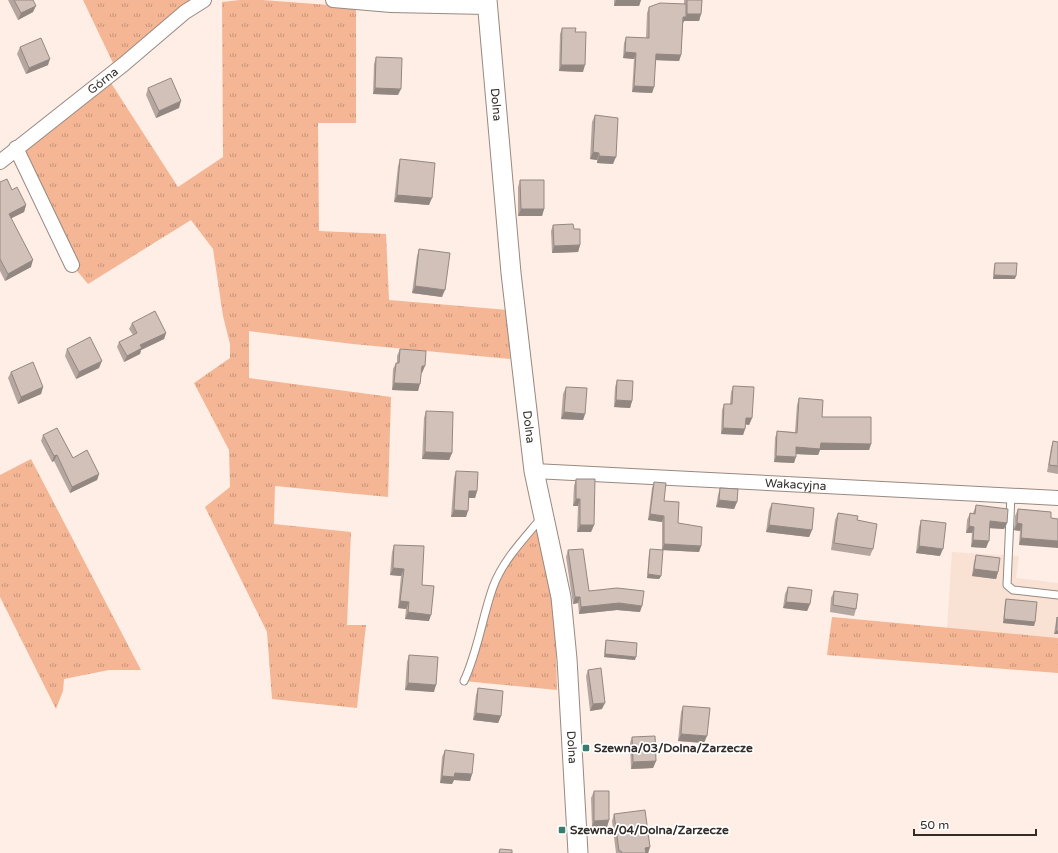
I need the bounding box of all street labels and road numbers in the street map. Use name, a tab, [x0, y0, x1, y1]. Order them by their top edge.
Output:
street label: Górna	[85, 64, 121, 97]
street label: Dolna	[488, 87, 505, 122]
street label: Dolna	[520, 410, 538, 444]
street label: Wakacyjna	[765, 476, 827, 493]
street label: Dolna	[564, 730, 580, 764]

